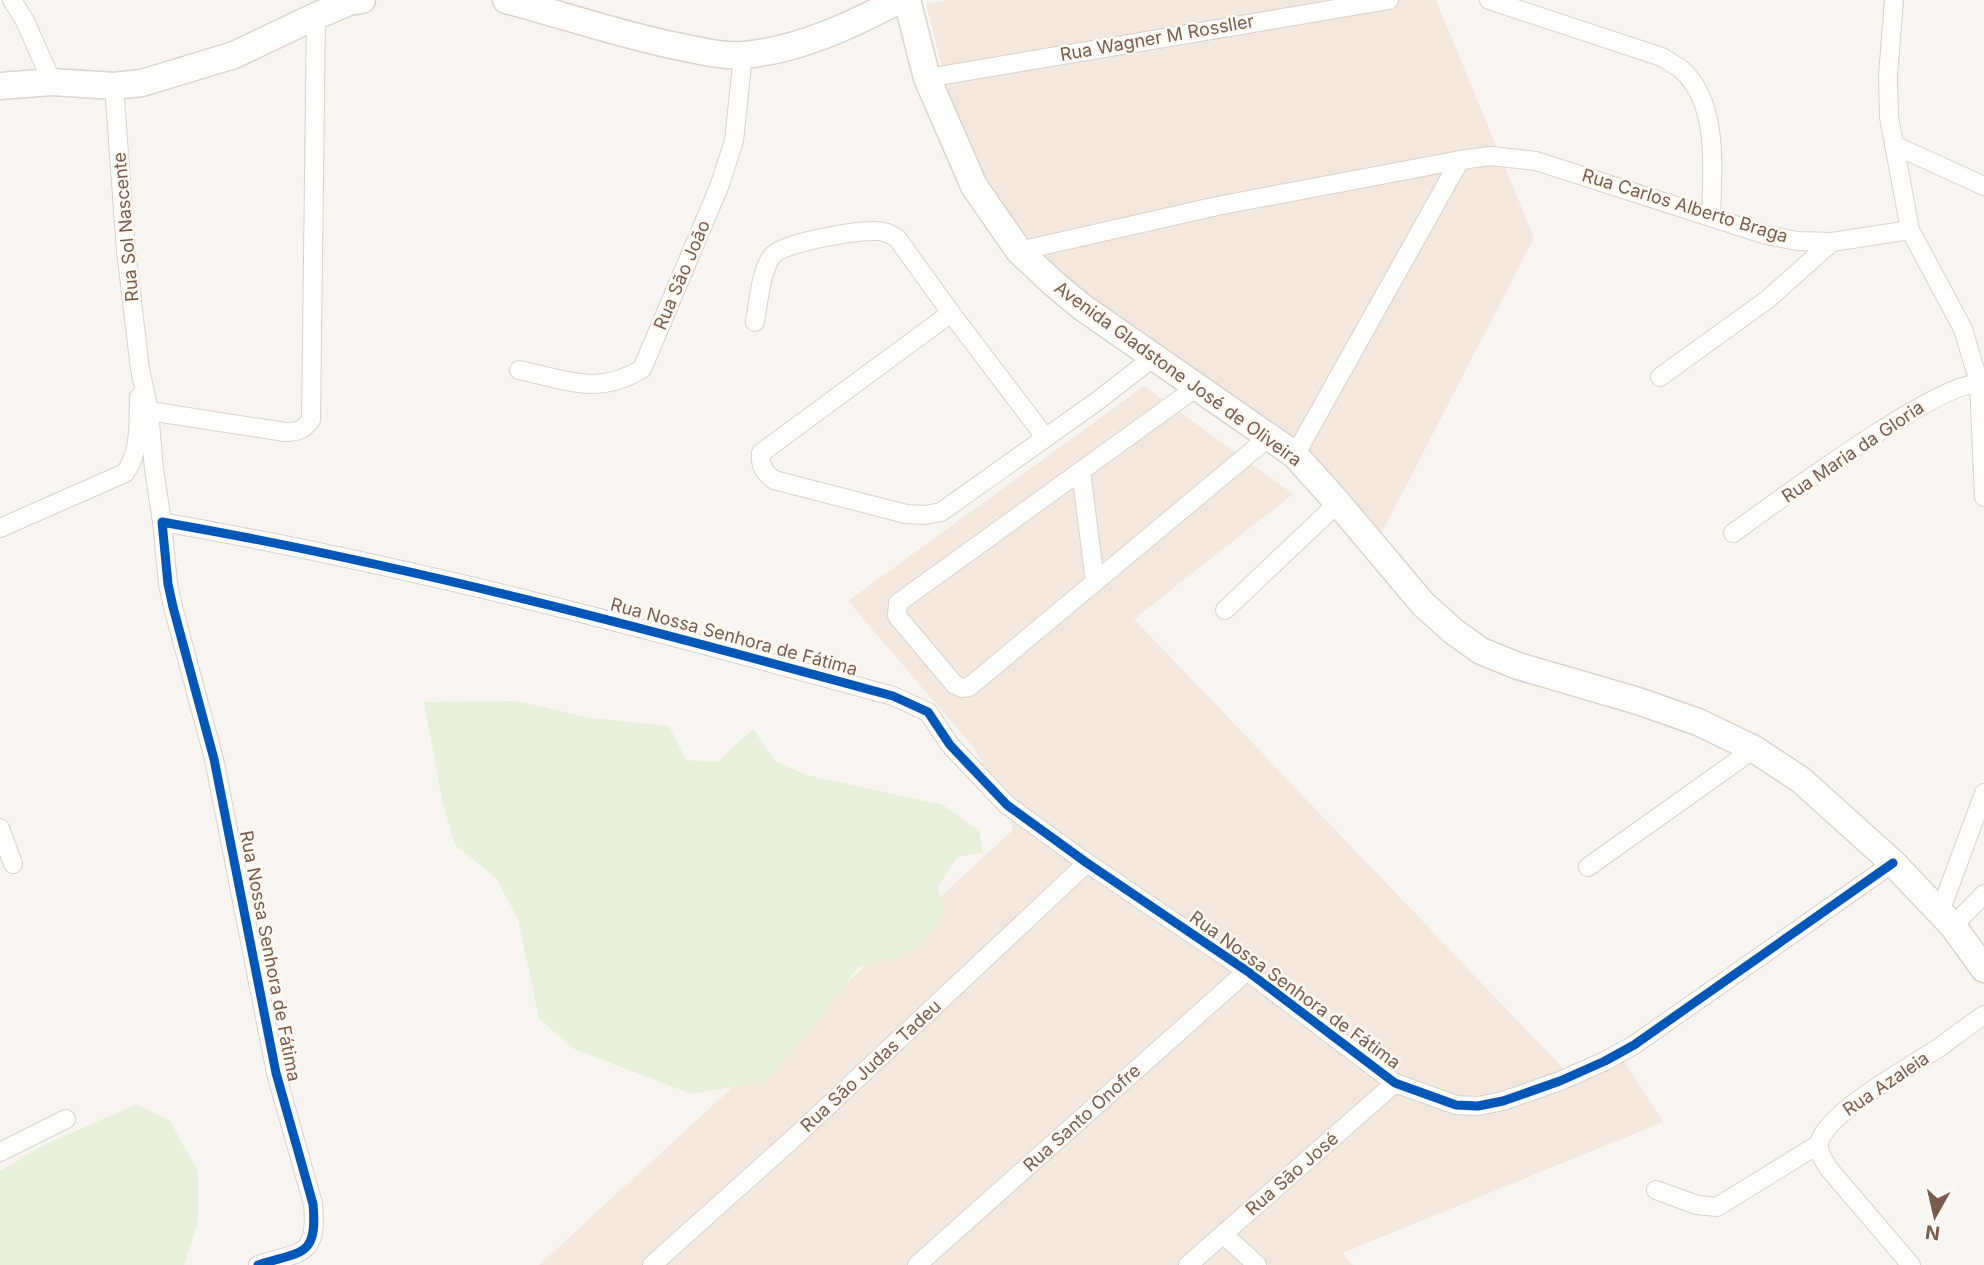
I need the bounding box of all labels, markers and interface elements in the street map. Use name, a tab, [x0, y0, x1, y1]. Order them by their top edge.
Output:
street label: Rua Wagner M Rossller	[1058, 10, 1256, 65]
street label: Rua Sol Nascente	[109, 151, 142, 303]
street label: Rua Carlos Alberto Braga	[1580, 164, 1791, 247]
street label: Rua São João	[649, 217, 714, 333]
street label: Avenida Gladstone José de Oliveira	[1051, 277, 1306, 470]
street label: Rua Maria da Gloria	[1778, 396, 1928, 507]
street label: Rua Nossa Senhora de Fátima	[608, 593, 860, 680]
street label: Rua Nossa Senhora de Fátima	[236, 829, 305, 1083]
street label: Rua Nossa Senhora de Fátima	[1186, 906, 1405, 1073]
street label: Rua São Judas Tadeu	[796, 995, 945, 1136]
street label: Rua Azaleia	[1839, 1047, 1933, 1120]
street label: Rua Santo Onofre	[1019, 1060, 1144, 1176]
street label: Rua São José	[1241, 1128, 1342, 1220]
north arrow	[1900, 1181, 1970, 1251]
text: N	[1924, 1220, 1941, 1245]

